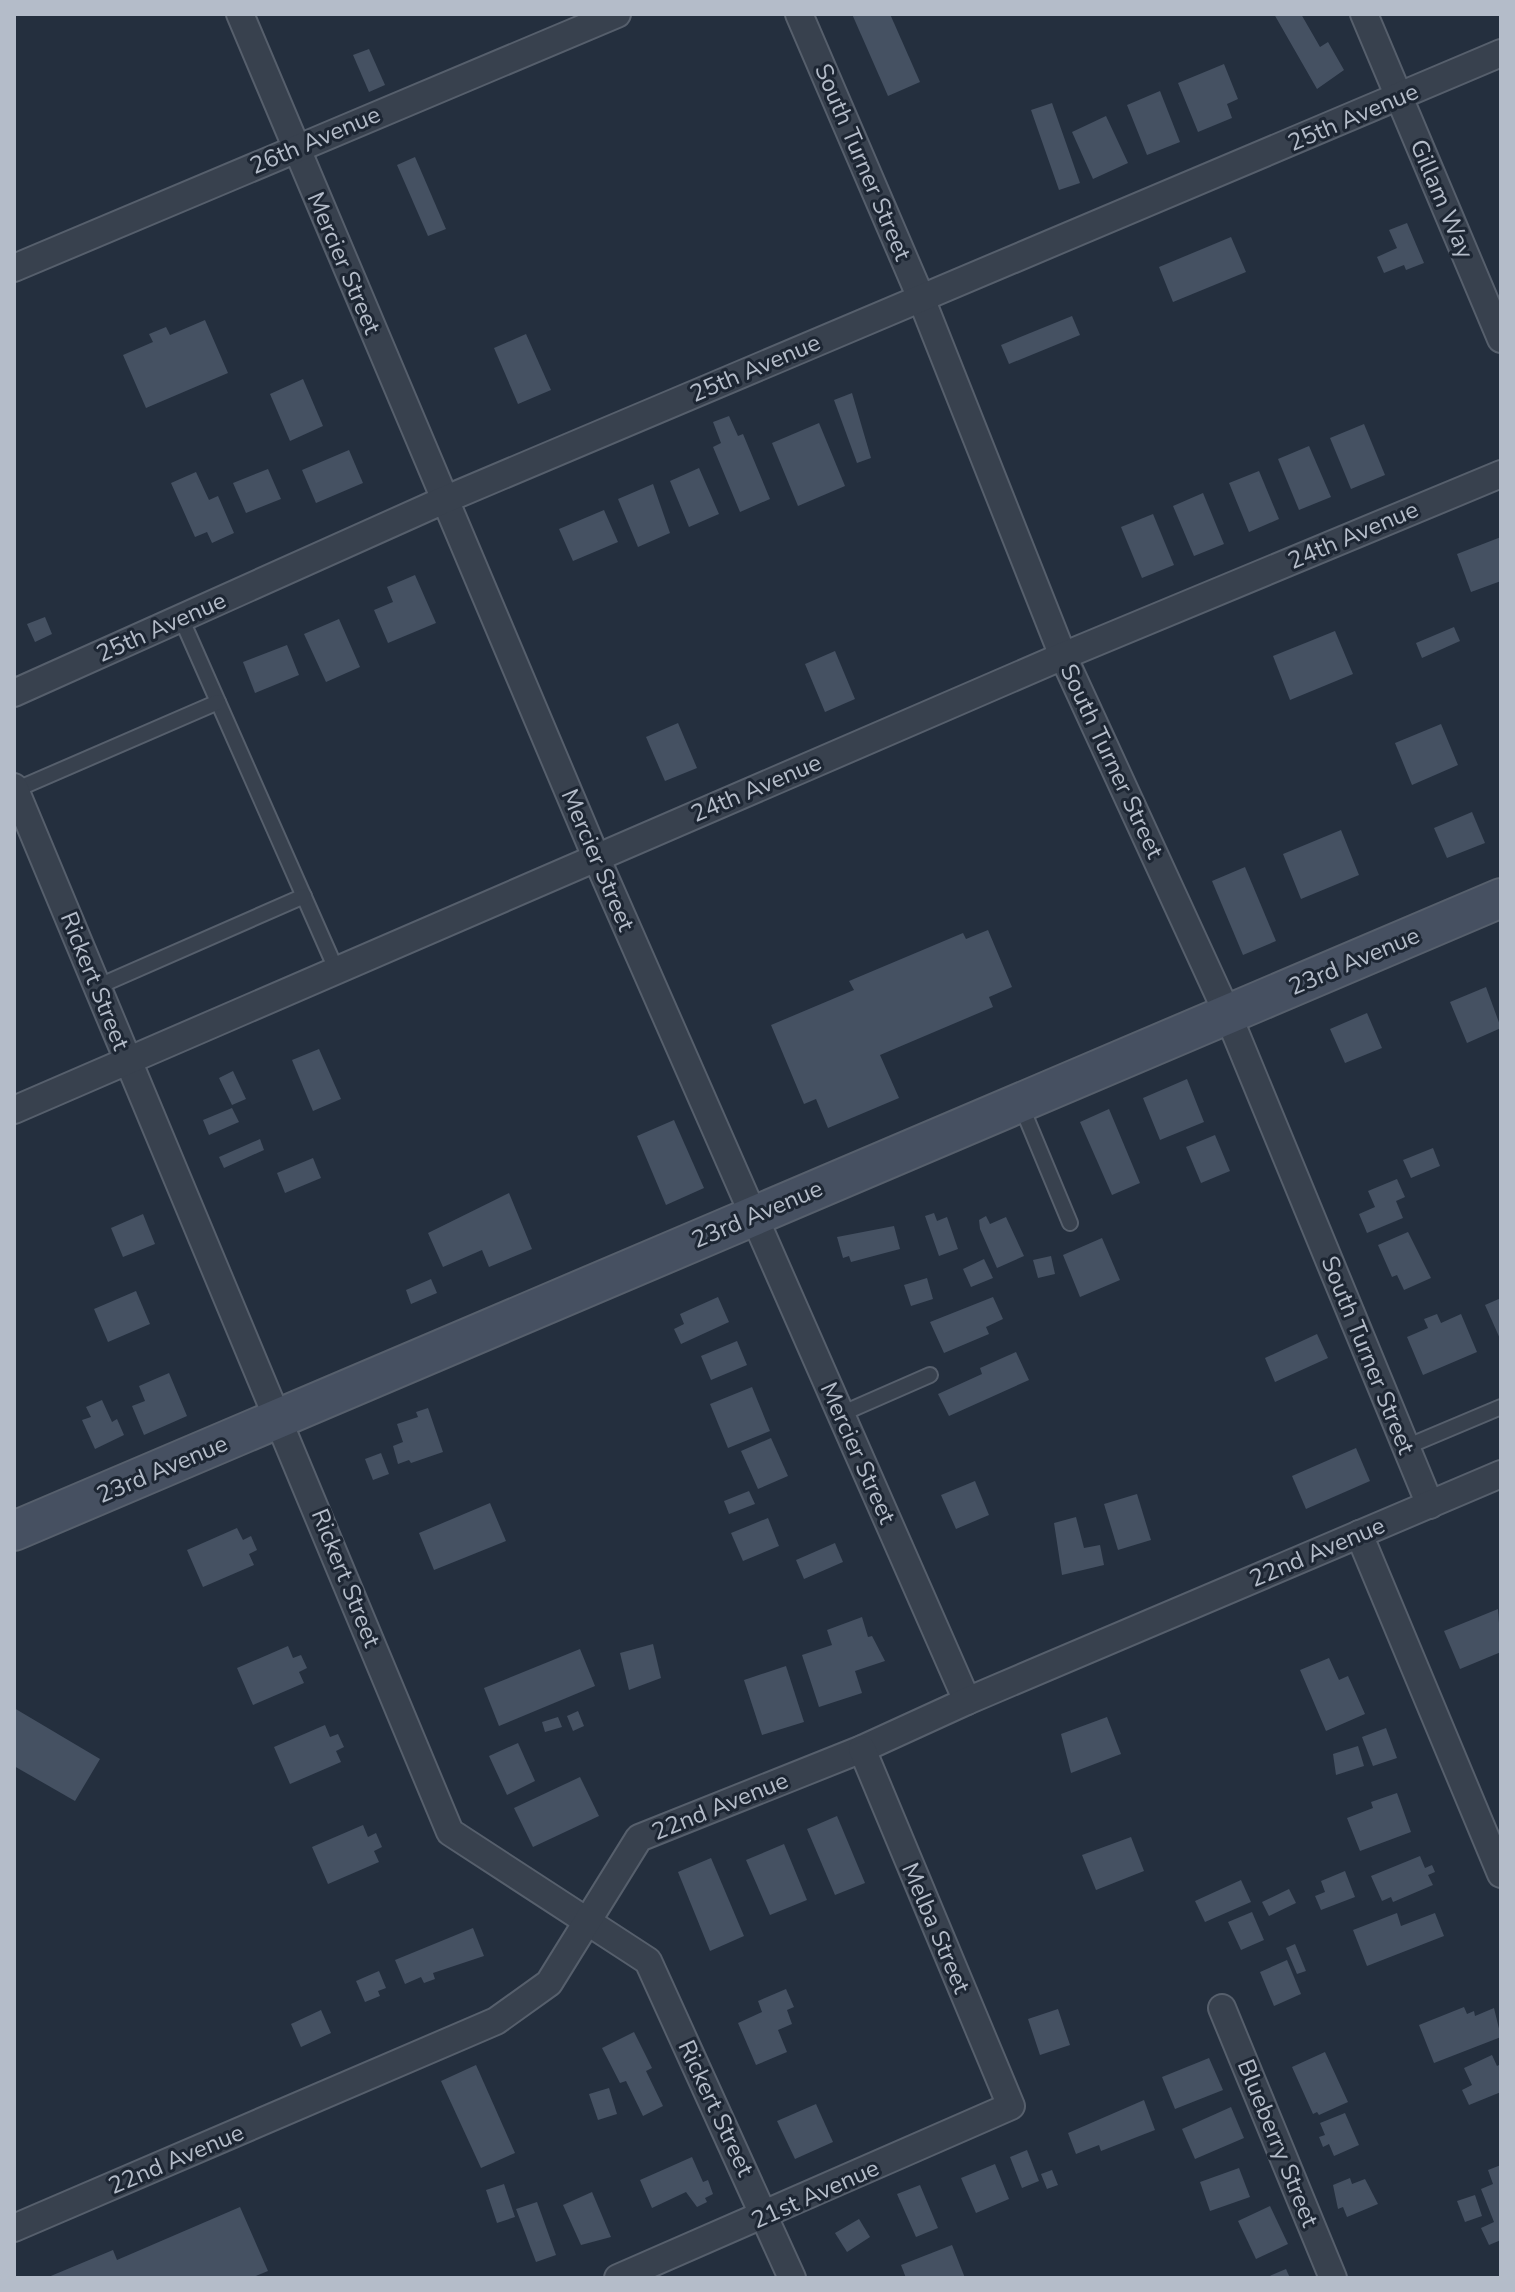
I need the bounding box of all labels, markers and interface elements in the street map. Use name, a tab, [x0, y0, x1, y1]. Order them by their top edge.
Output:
street label: South Turner Street	[807, 59, 919, 266]
street label: 25th Avenue	[1283, 75, 1423, 159]
street label: 26th Avenue	[245, 98, 385, 182]
street label: Gillam Way	[1403, 134, 1482, 264]
street label: Mercier Street	[300, 187, 389, 339]
street label: 25th Avenue	[685, 326, 825, 410]
street label: 24th Avenue	[1283, 493, 1423, 577]
street label: 25th Avenue	[91, 584, 231, 670]
street label: South Turner Street	[1053, 659, 1171, 864]
street label: 24th Avenue	[686, 746, 826, 830]
street label: Mercier Street	[554, 784, 643, 936]
street label: Rickert Street	[53, 907, 137, 1055]
street label: 23rd Avenue	[1284, 919, 1424, 1003]
street label: 23rd Avenue	[687, 1172, 827, 1256]
street label: South Turner Street	[1314, 1251, 1423, 1459]
street label: Mercier Street	[813, 1377, 904, 1529]
street label: 23rd Avenue	[92, 1427, 232, 1511]
street label: Rickert Street	[304, 1504, 388, 1652]
street label: 22nd Avenue	[1244, 1509, 1390, 1595]
street label: 22nd Avenue	[647, 1764, 793, 1848]
street label: Melba Street	[894, 1858, 978, 1999]
street label: Rickert Street	[671, 2035, 762, 2182]
street label: Blueberry Street	[1230, 2054, 1326, 2232]
street label: 22nd Avenue	[103, 2116, 249, 2202]
street label: 21st Avenue	[746, 2152, 884, 2236]

